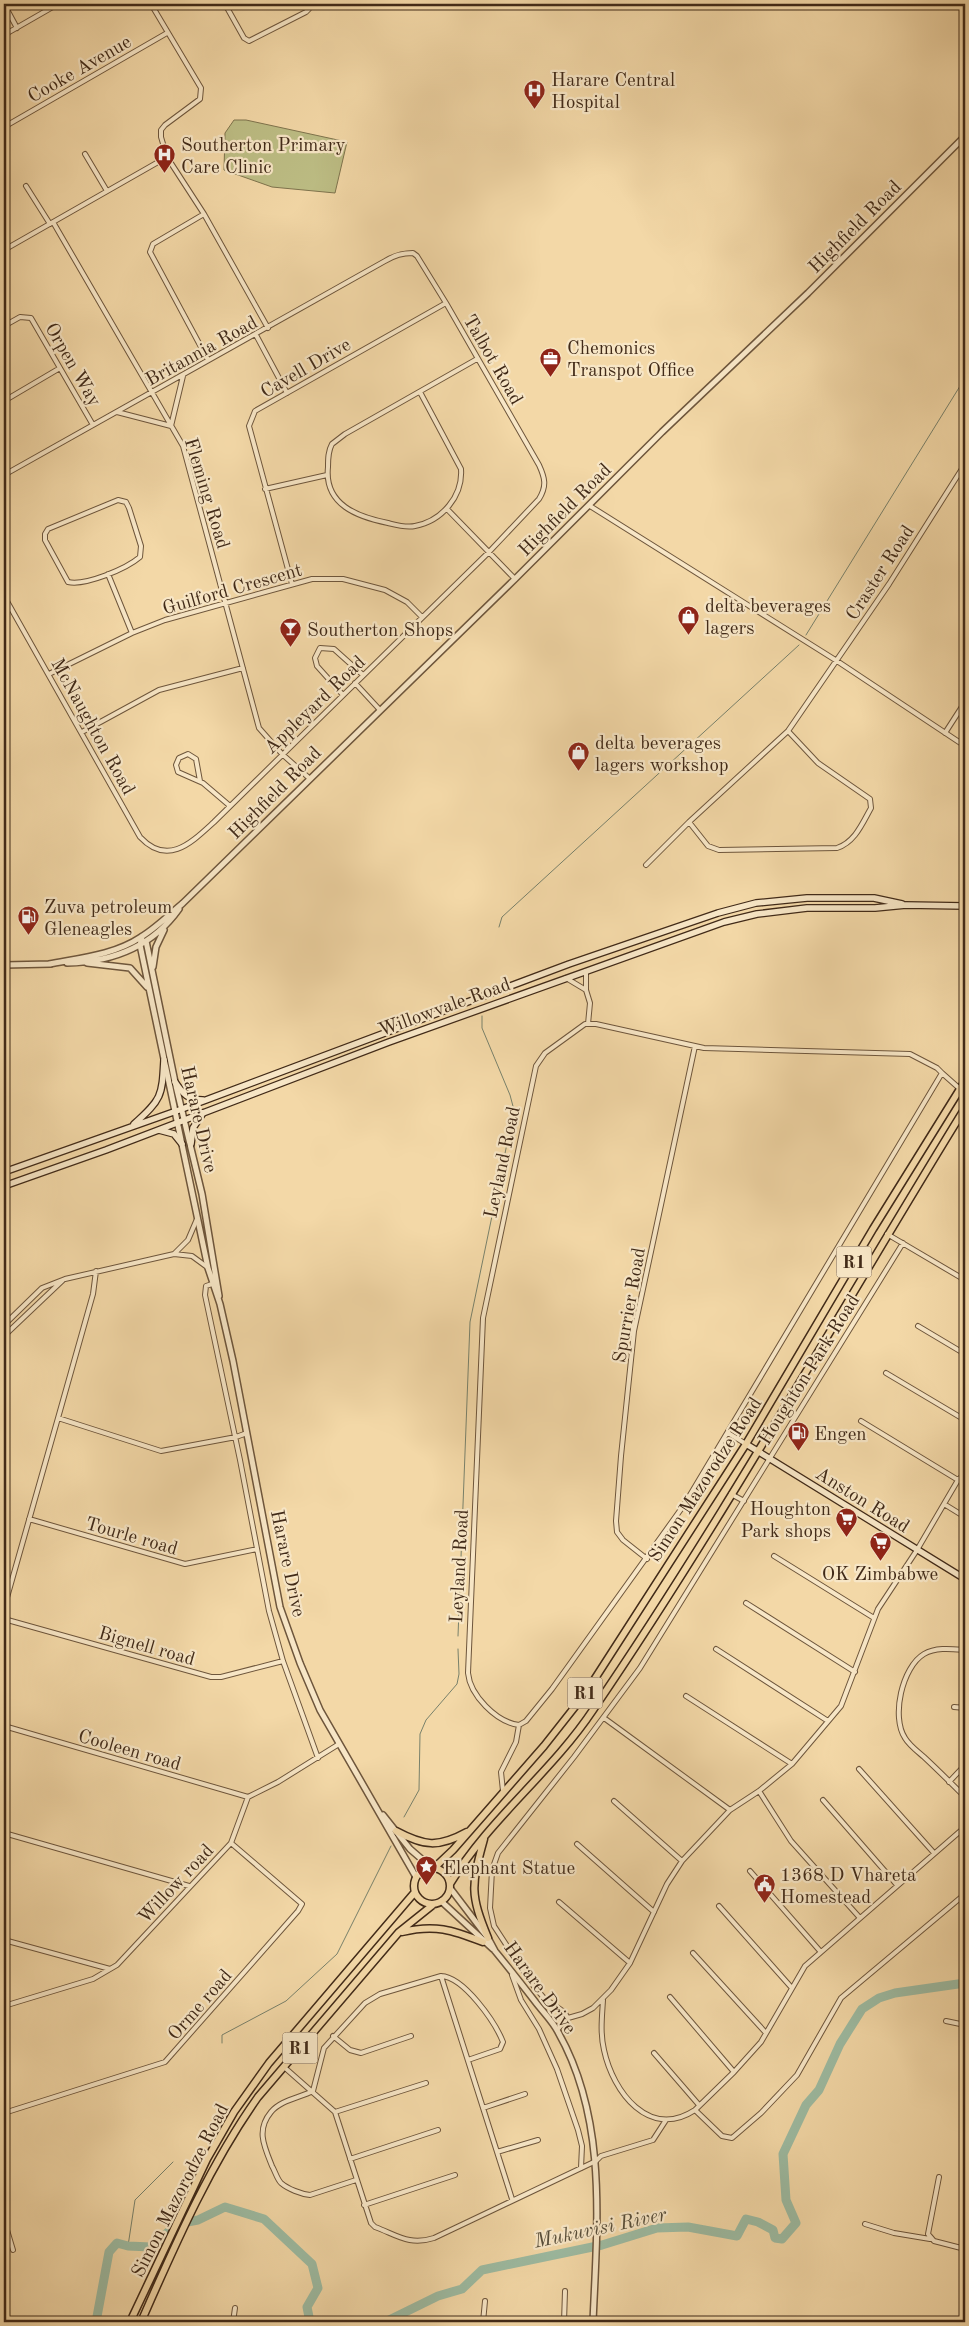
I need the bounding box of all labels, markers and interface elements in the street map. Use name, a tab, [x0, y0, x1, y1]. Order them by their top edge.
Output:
street label: Cooke Avenue	[25, 33, 135, 107]
place label: Harare Central Hospital	[551, 72, 675, 113]
hospital icon: Harare Central Hospital	[523, 78, 547, 109]
place label: Southerton Primary Care Clinic	[181, 137, 346, 178]
hospital icon: Southerton Primary Care Clinic	[153, 143, 177, 174]
street label: Highfield Road	[806, 178, 906, 278]
street label: Talbot Road	[458, 312, 525, 409]
street label: Britannia Road	[143, 314, 261, 391]
street label: Orpen Way	[40, 320, 103, 410]
street label: Cavell Drive	[258, 336, 355, 403]
place label: Chemonics Transpot Office	[567, 340, 694, 381]
office icon: Chemonics Transpot Office	[539, 346, 563, 377]
street label: Fleming Road	[180, 436, 232, 552]
street label: Highfield Road	[516, 461, 616, 561]
street label: Craster Road	[843, 522, 919, 624]
street label: Guilford Crescent	[161, 561, 305, 619]
place label: delta beverages lagers	[705, 598, 831, 639]
shop icon: delta beverages lagers	[677, 604, 701, 635]
bar icon: Southerton Shops	[279, 617, 303, 648]
place label: Southerton Shops	[307, 622, 453, 641]
street label: Appleyard Road	[262, 653, 370, 759]
street label: McNaughton Road	[46, 656, 137, 799]
place label: delta beverages lagers workshop	[595, 735, 729, 776]
shop icon: delta beverages lagers workshop	[567, 741, 591, 772]
street label: Highfield Road	[226, 744, 326, 844]
place label: Zuva petroleum Gleneagles	[44, 899, 172, 940]
fuel station icon: Zuva petroleum Gleneagles	[16, 905, 40, 936]
street label: Willowvale Road	[376, 976, 514, 1041]
street label: Harare Drive	[176, 1064, 219, 1175]
street label: Leyland Road	[482, 1105, 525, 1220]
street label: Spurrier Road	[611, 1246, 650, 1365]
road number: R1	[836, 1246, 872, 1278]
street label: Houghton Park Road	[756, 1292, 864, 1449]
street label: Simon Mazorodze Road	[646, 1395, 766, 1566]
fuel station icon: Engen	[786, 1421, 810, 1452]
place label: Engen	[814, 1426, 867, 1445]
street label: Anston Road	[811, 1465, 912, 1538]
place label: Houghton Park shops	[740, 1501, 831, 1542]
supermarket icon: Houghton Park shops	[835, 1507, 859, 1538]
street label: Harare Drive	[266, 1508, 307, 1619]
street label: Leyland Road	[448, 1509, 473, 1623]
street label: Tourle road	[83, 1515, 180, 1560]
supermarket icon: OK Zimbabwe	[868, 1530, 892, 1561]
place label: OK Zimbabwe	[822, 1566, 938, 1585]
street label: Bignell road	[96, 1625, 197, 1670]
road number: R1	[568, 1678, 602, 1709]
street label: Cooleen road	[76, 1728, 183, 1775]
street label: Willow road	[136, 1841, 218, 1928]
place icon: Elephant Statue	[415, 1855, 439, 1886]
place label: Elephant Statue	[443, 1860, 575, 1879]
place label: 1368 D Vhareta Homestead	[780, 1867, 917, 1908]
public building icon: 1368 D Vhareta Homestead	[752, 1873, 776, 1904]
street label: Harare Drive	[499, 1939, 579, 2038]
street label: Orme road	[165, 1967, 237, 2045]
road number: R1	[282, 2032, 318, 2064]
street label: Simon Mazorodze Road	[129, 2101, 233, 2281]
water label: Mukuvisi River	[531, 2205, 669, 2253]

